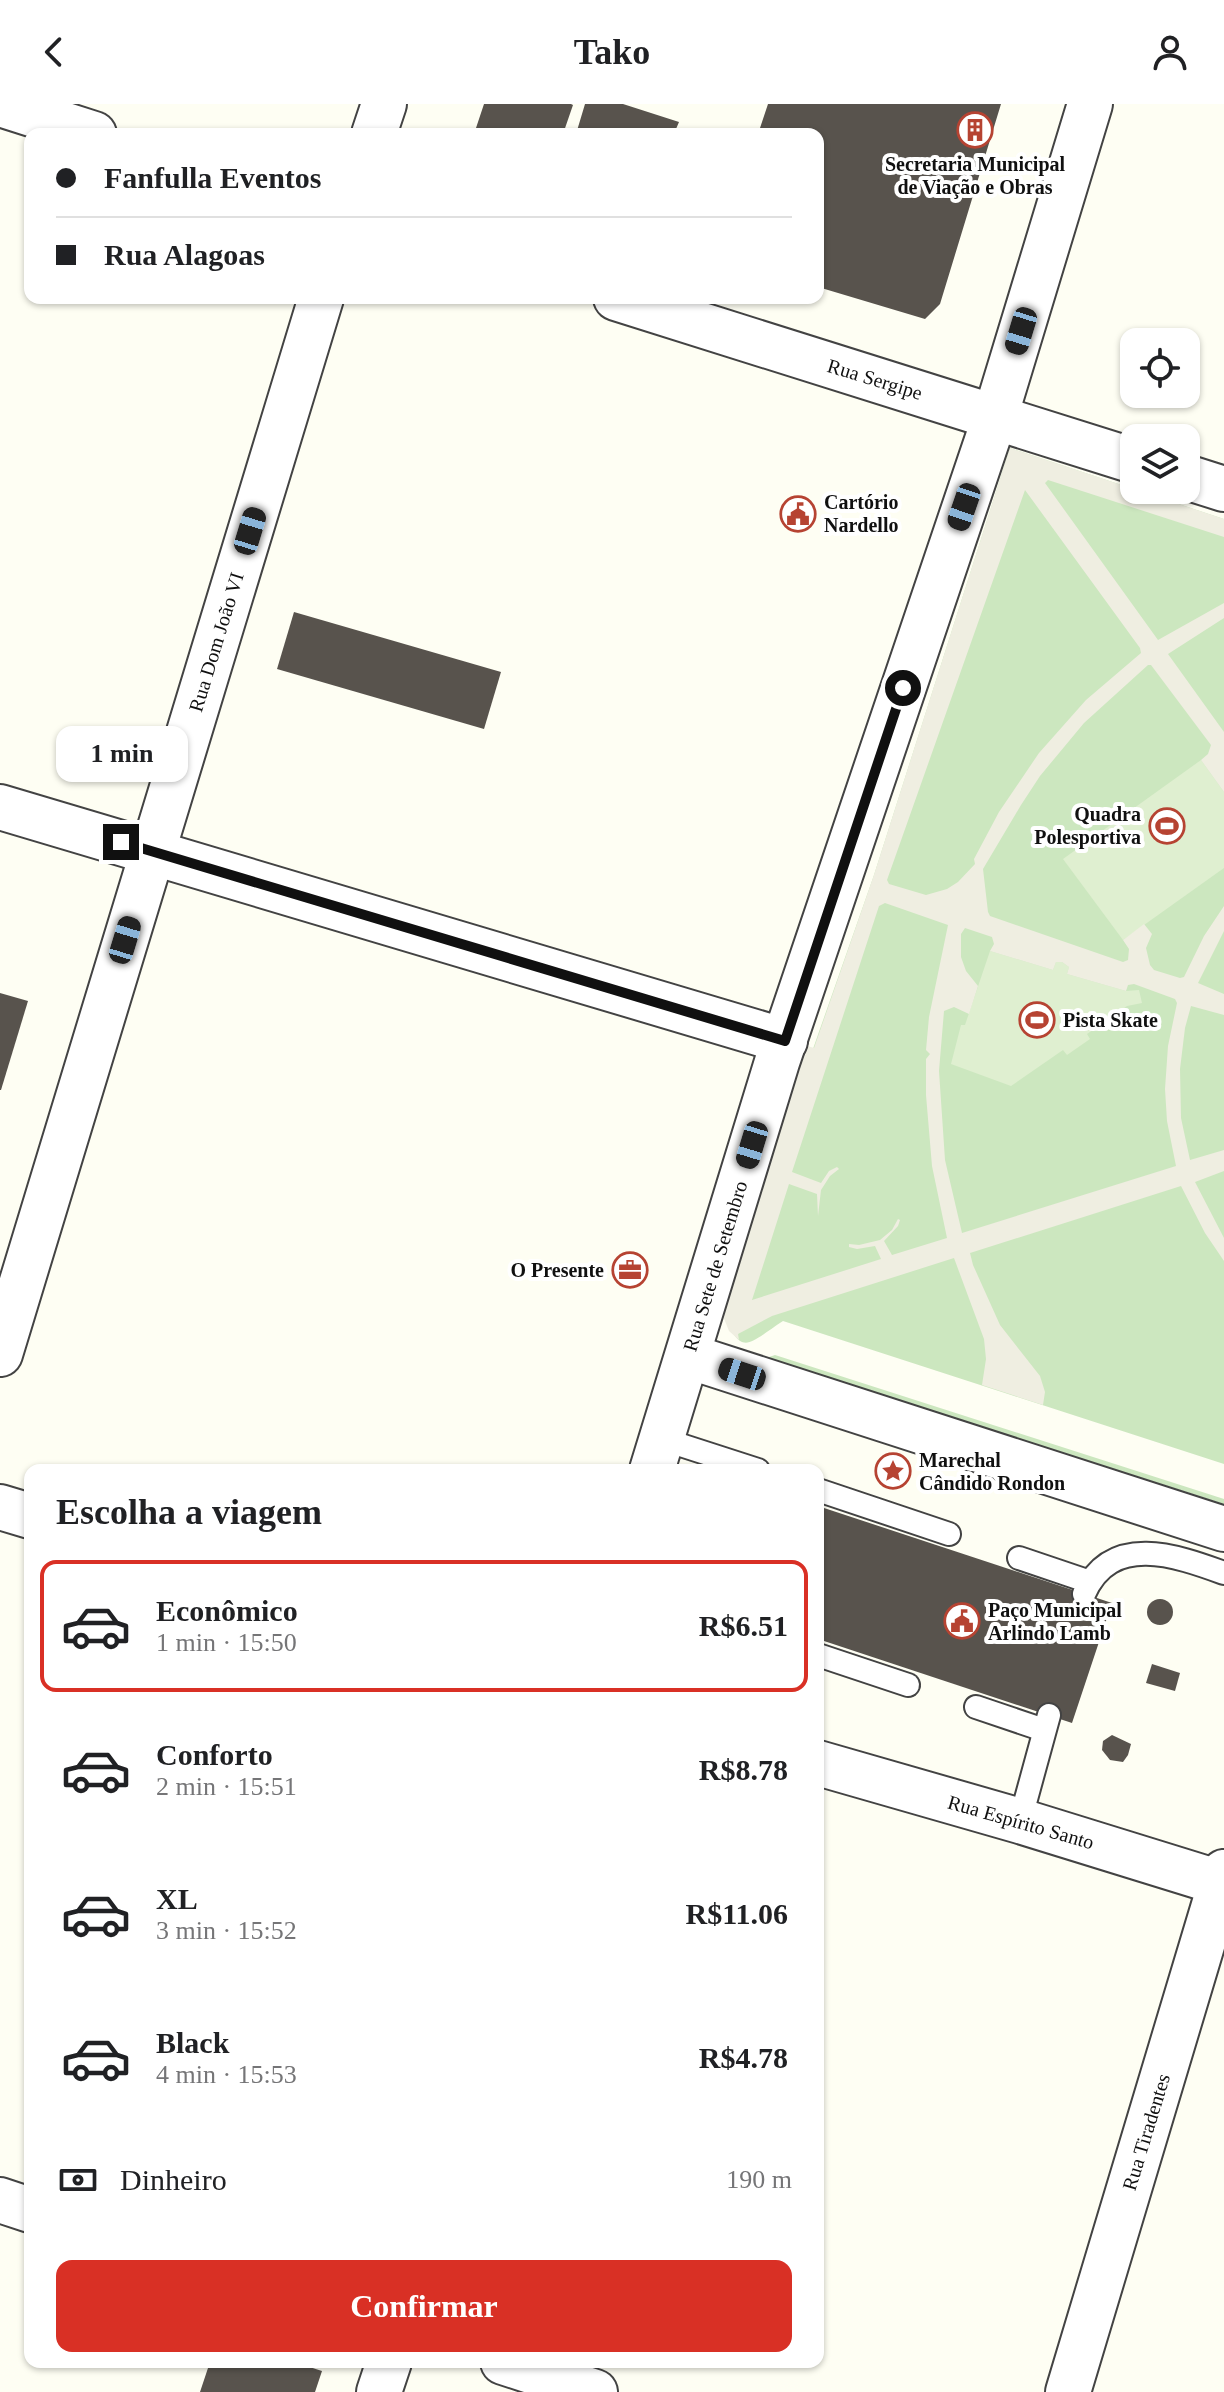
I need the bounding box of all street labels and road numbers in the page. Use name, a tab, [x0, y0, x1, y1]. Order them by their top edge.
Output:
street label: Rua Sergipe	[825, 354, 925, 405]
street label: Rua Dom João VI	[184, 570, 248, 714]
street label: Rua Sete de Setembro	[679, 1178, 751, 1354]
street label: Rua Espírito Santo	[945, 1791, 1097, 1854]
street label: Rua Tiradentes	[1118, 2071, 1174, 2193]

